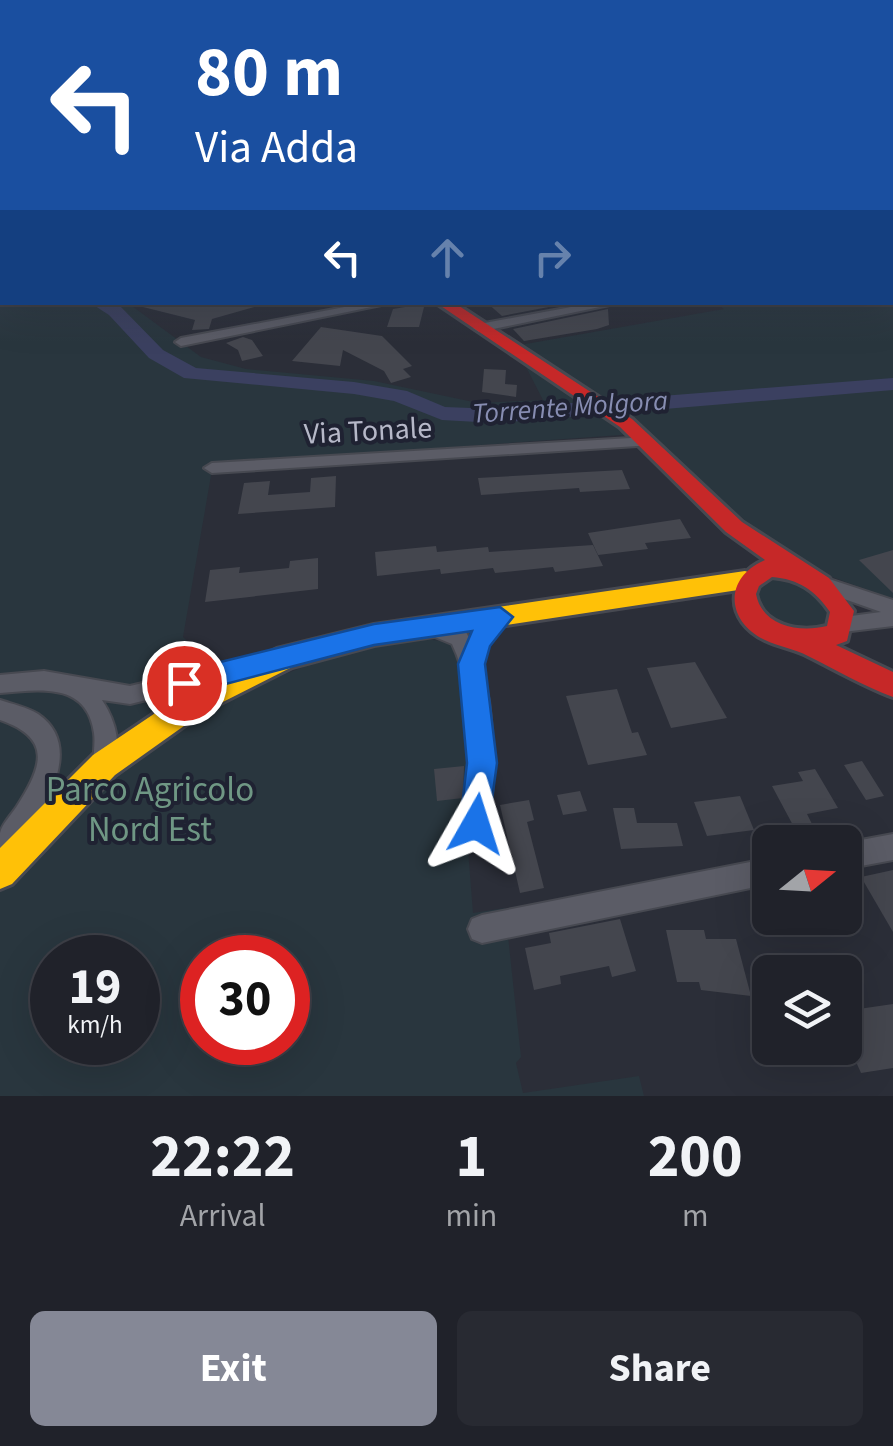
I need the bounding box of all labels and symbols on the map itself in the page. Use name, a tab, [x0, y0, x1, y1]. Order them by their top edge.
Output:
water label: Torrente Molgora	[471, 380, 669, 434]
street label: Via Tonale	[303, 406, 433, 456]
pin	[142, 641, 227, 726]
park label: Parco Agricolo Nord Est	[46, 765, 254, 855]
position arrow	[424, 772, 528, 876]
north arrow	[752, 825, 862, 935]
speed limit sign: 30	[180, 935, 310, 1065]

